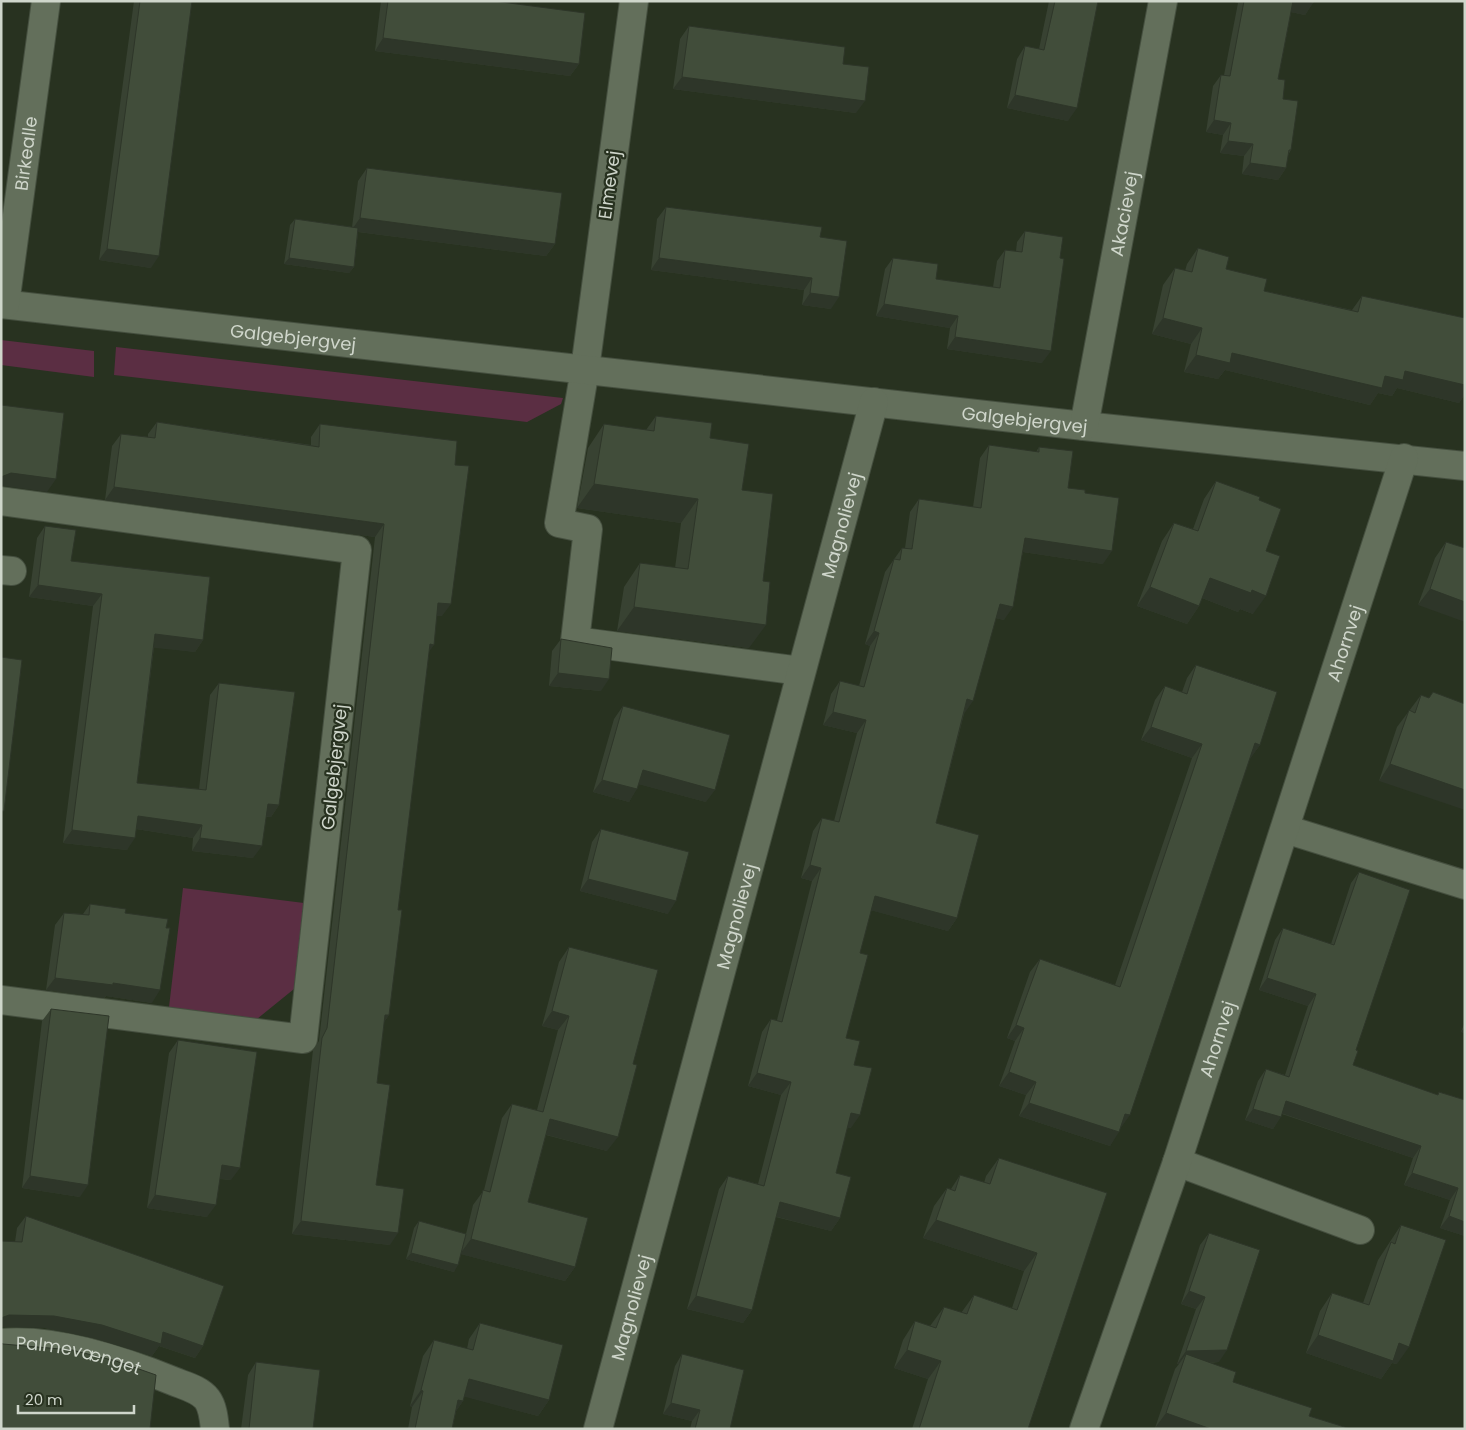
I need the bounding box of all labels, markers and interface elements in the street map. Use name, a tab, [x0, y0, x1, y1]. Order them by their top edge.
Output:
street label: Birkealle	[8, 115, 43, 192]
street label: Elmevej	[592, 149, 626, 221]
street label: Akacievej	[1103, 169, 1144, 258]
street label: Galgebjergvej	[229, 317, 357, 356]
street label: Galgebjergvej	[960, 400, 1089, 439]
street label: Magnolievej	[815, 469, 867, 581]
street label: Ahornvej	[1320, 602, 1368, 685]
street label: Galgebjergvej	[315, 703, 353, 831]
street label: Magnolievej	[710, 860, 762, 972]
street label: Ahornvej	[1193, 997, 1241, 1080]
street label: Magnolievej	[605, 1252, 657, 1363]
street label: Palmevænget	[16, 1330, 145, 1380]
scale bar	[18, 1382, 134, 1414]
text: 20 m	[25, 1389, 63, 1410]

